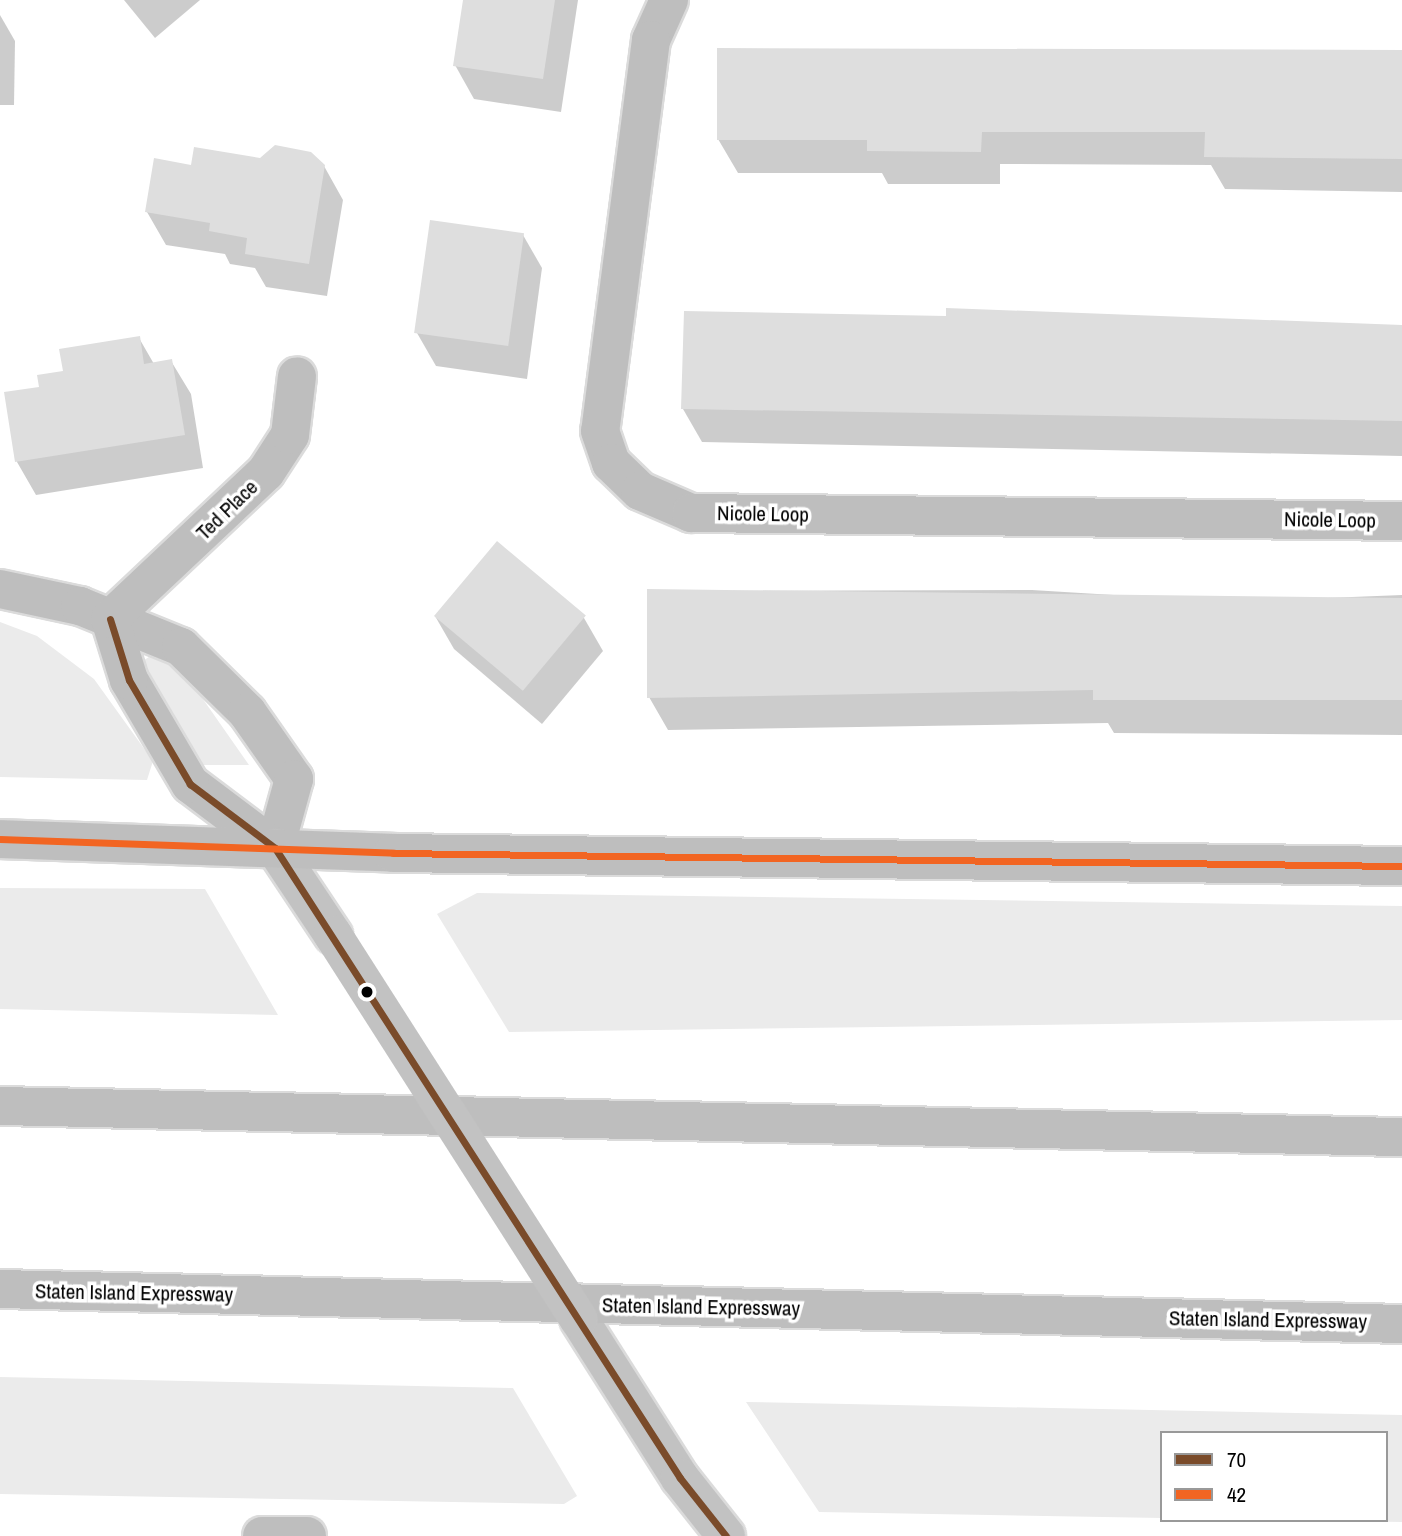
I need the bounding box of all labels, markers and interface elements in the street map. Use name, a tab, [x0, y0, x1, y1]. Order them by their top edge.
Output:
street label: Ted Place	[191, 475, 263, 545]
street label: Nicole Loop	[717, 501, 809, 527]
street label: Nicole Loop	[1284, 507, 1376, 533]
unlabelled marker	[360, 985, 374, 999]
street label: Staten Island Expressway	[35, 1279, 233, 1307]
street label: Staten Island Expressway	[602, 1293, 800, 1321]
street label: Staten Island Expressway	[1169, 1306, 1367, 1334]
legend	[1160, 1431, 1388, 1522]
text: 70	[1227, 1445, 1246, 1474]
text: 42	[1227, 1480, 1246, 1509]

